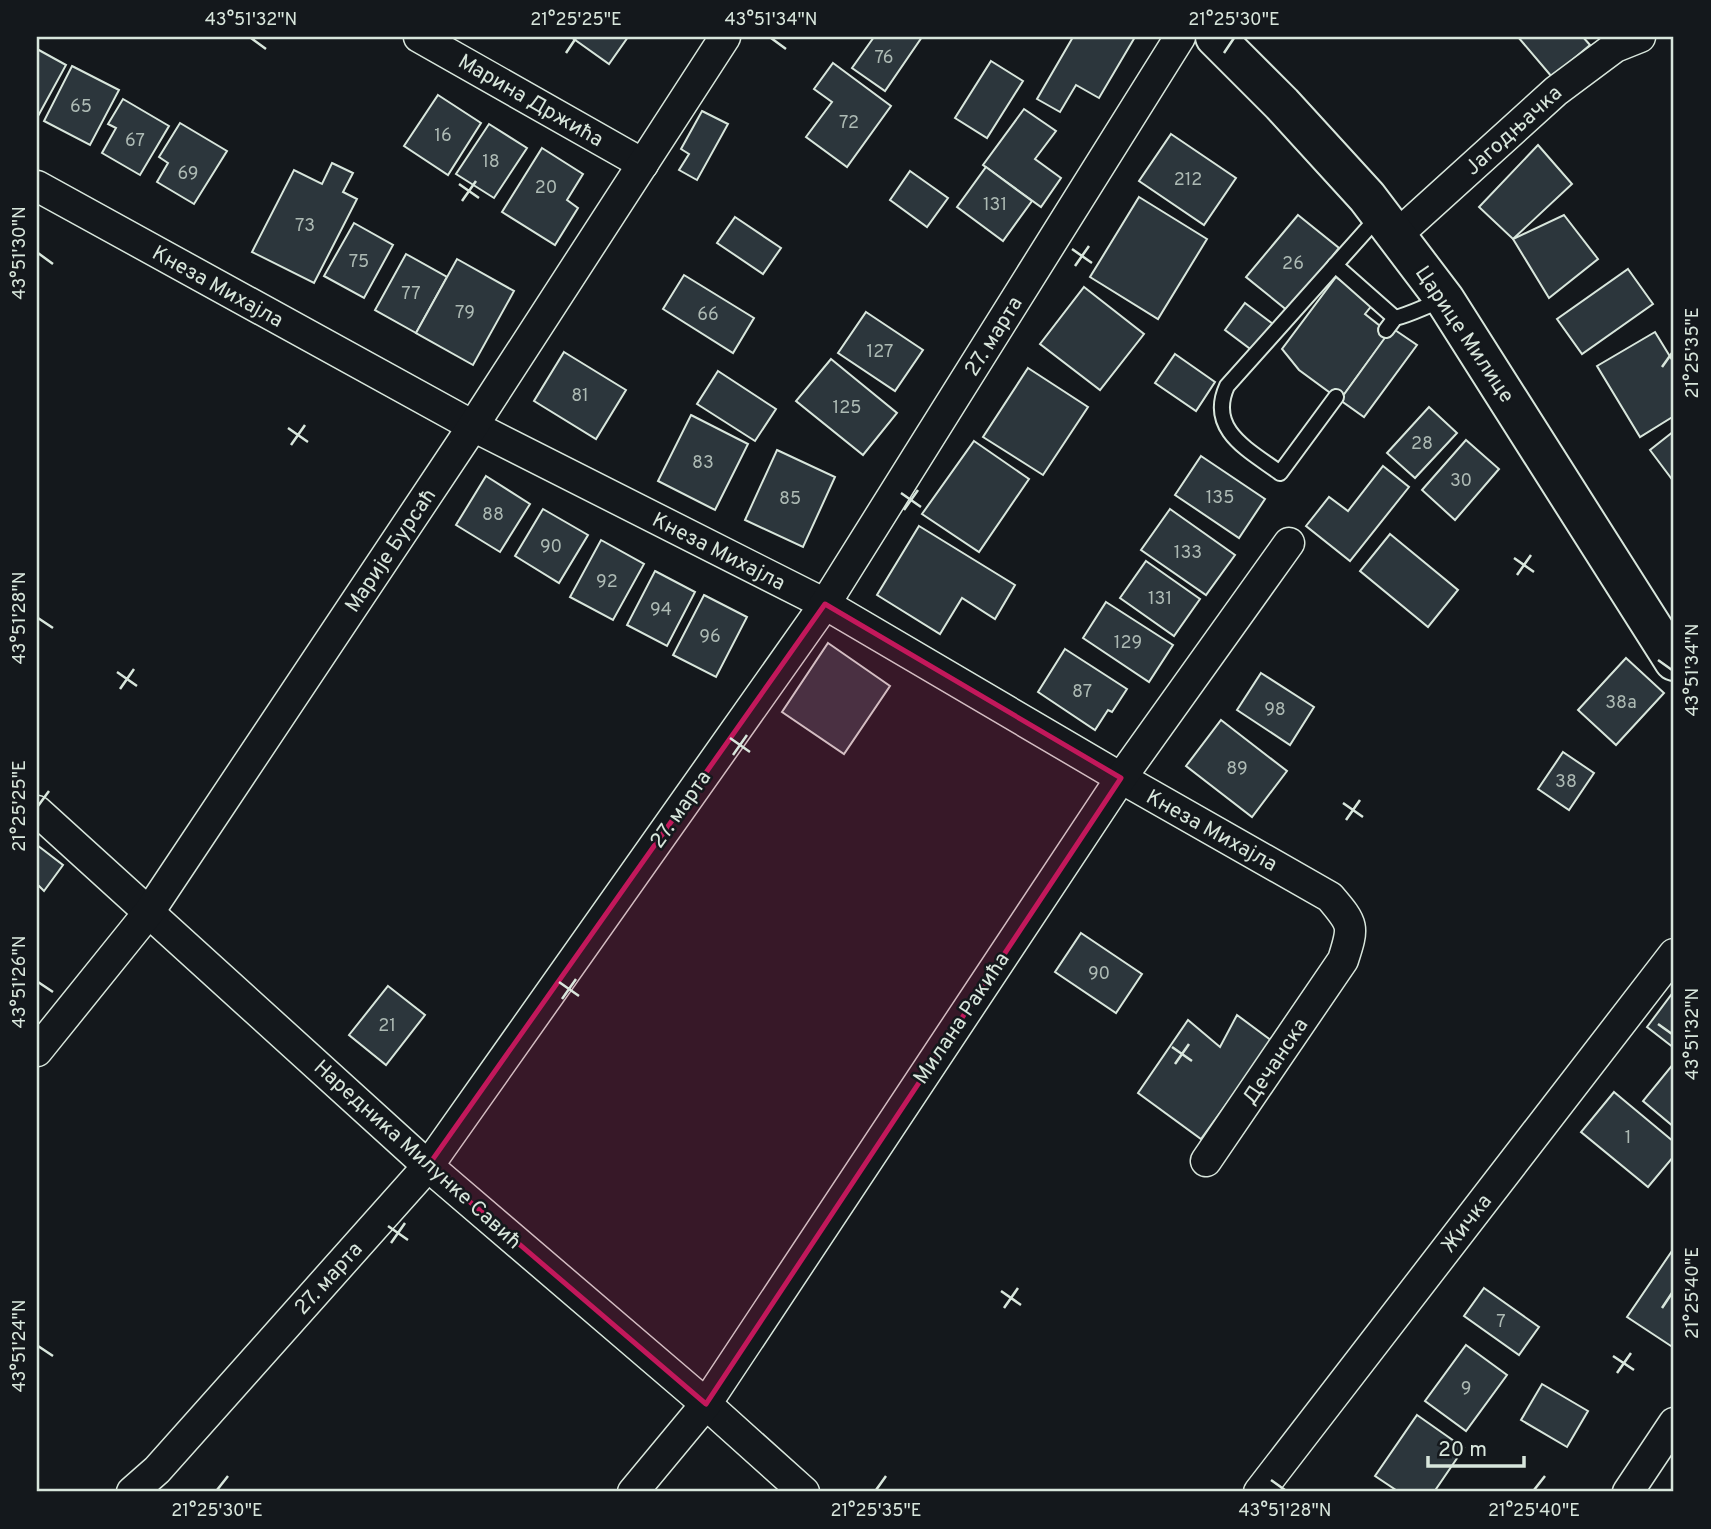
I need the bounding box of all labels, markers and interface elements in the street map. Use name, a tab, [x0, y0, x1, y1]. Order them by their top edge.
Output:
text: 43°51'32"N	[205, 9, 297, 32]
text: 21°25'25"E	[530, 9, 622, 32]
text: 43°51'34"N	[724, 9, 818, 32]
text: 21°25'30"E	[1188, 9, 1280, 32]
house number: 76	[874, 47, 894, 70]
street label: Марина Држића	[453, 49, 608, 154]
street label: Јагодњачка	[1460, 80, 1568, 182]
house number: 65	[70, 96, 92, 119]
house number: 72	[839, 112, 859, 135]
house number: 16	[434, 125, 452, 148]
house number: 67	[125, 130, 145, 153]
house number: 18	[482, 151, 500, 174]
house number: 69	[178, 163, 198, 186]
house number: 212	[1174, 169, 1202, 192]
house number: 20	[535, 177, 557, 200]
house number: 131	[983, 194, 1007, 217]
text: 43°51'30"N	[9, 206, 32, 300]
house number: 73	[295, 215, 315, 238]
street label: Кнеза Михајла	[147, 240, 288, 335]
house number: 75	[349, 251, 369, 274]
house number: 26	[1282, 253, 1304, 276]
street label: Царице Милице	[1408, 261, 1520, 408]
house number: 77	[401, 283, 421, 306]
street label: 27. марта	[959, 292, 1029, 382]
house number: 79	[455, 302, 475, 325]
house number: 66	[697, 304, 719, 327]
text: 21°25'35"E	[1682, 307, 1705, 399]
house number: 127	[867, 341, 893, 364]
house number: 81	[571, 385, 589, 408]
house number: 125	[833, 397, 861, 420]
house number: 28	[1411, 433, 1433, 456]
house number: 83	[692, 452, 714, 475]
house number: 30	[1450, 470, 1472, 493]
street label: Марије Бурсаћ	[340, 483, 443, 618]
house number: 135	[1206, 487, 1234, 510]
house number: 85	[779, 488, 801, 511]
house number: 88	[482, 504, 504, 527]
street label: Кнеза Михајла	[647, 507, 790, 598]
house number: 90	[540, 536, 562, 559]
house number: 133	[1174, 542, 1202, 565]
text: 43°51'28"N	[9, 571, 32, 665]
house number: 92	[596, 571, 618, 594]
house number: 131	[1148, 588, 1172, 611]
house number: 94	[650, 599, 672, 622]
text: 43°51'34"N	[1682, 623, 1705, 717]
house number: 96	[699, 626, 721, 649]
house number: 129	[1114, 632, 1142, 655]
house number: 87	[1072, 681, 1092, 704]
house number: 38a	[1605, 692, 1637, 715]
house number: 98	[1264, 699, 1286, 722]
house number: 89	[1226, 758, 1248, 781]
text: 21°25'25"E	[9, 760, 32, 852]
street label: 27. марта	[645, 766, 718, 854]
house number: 38	[1555, 771, 1577, 794]
street label: Кнеза Михајла	[1141, 784, 1282, 879]
text: 43°51'26"N	[9, 936, 32, 1028]
street label: Милана Ракића	[908, 948, 1016, 1090]
house number: 90	[1088, 963, 1110, 986]
text: 43°51'32"N	[1682, 988, 1705, 1080]
street label: Дечанска	[1237, 1013, 1315, 1110]
house number: 21	[378, 1015, 396, 1038]
street label: Наредника Милунке Савић	[307, 1055, 527, 1256]
house number: 1	[1625, 1127, 1631, 1150]
street label: Жичка	[1436, 1189, 1499, 1259]
street label: 27. марта	[289, 1237, 369, 1321]
text: 21°25'40"E	[1682, 1247, 1705, 1339]
text: 43°51'24"N	[9, 1299, 32, 1393]
house number: 7	[1496, 1311, 1506, 1334]
house number: 9	[1461, 1378, 1471, 1401]
scale bar	[1428, 1424, 1524, 1468]
text: 20 m	[1438, 1437, 1487, 1464]
text: 21°25'30"E	[171, 1500, 263, 1523]
text: 21°25'35"E	[830, 1500, 922, 1523]
text: 43°51'28"N	[1238, 1500, 1332, 1523]
text: 21°25'40"E	[1488, 1500, 1580, 1523]

